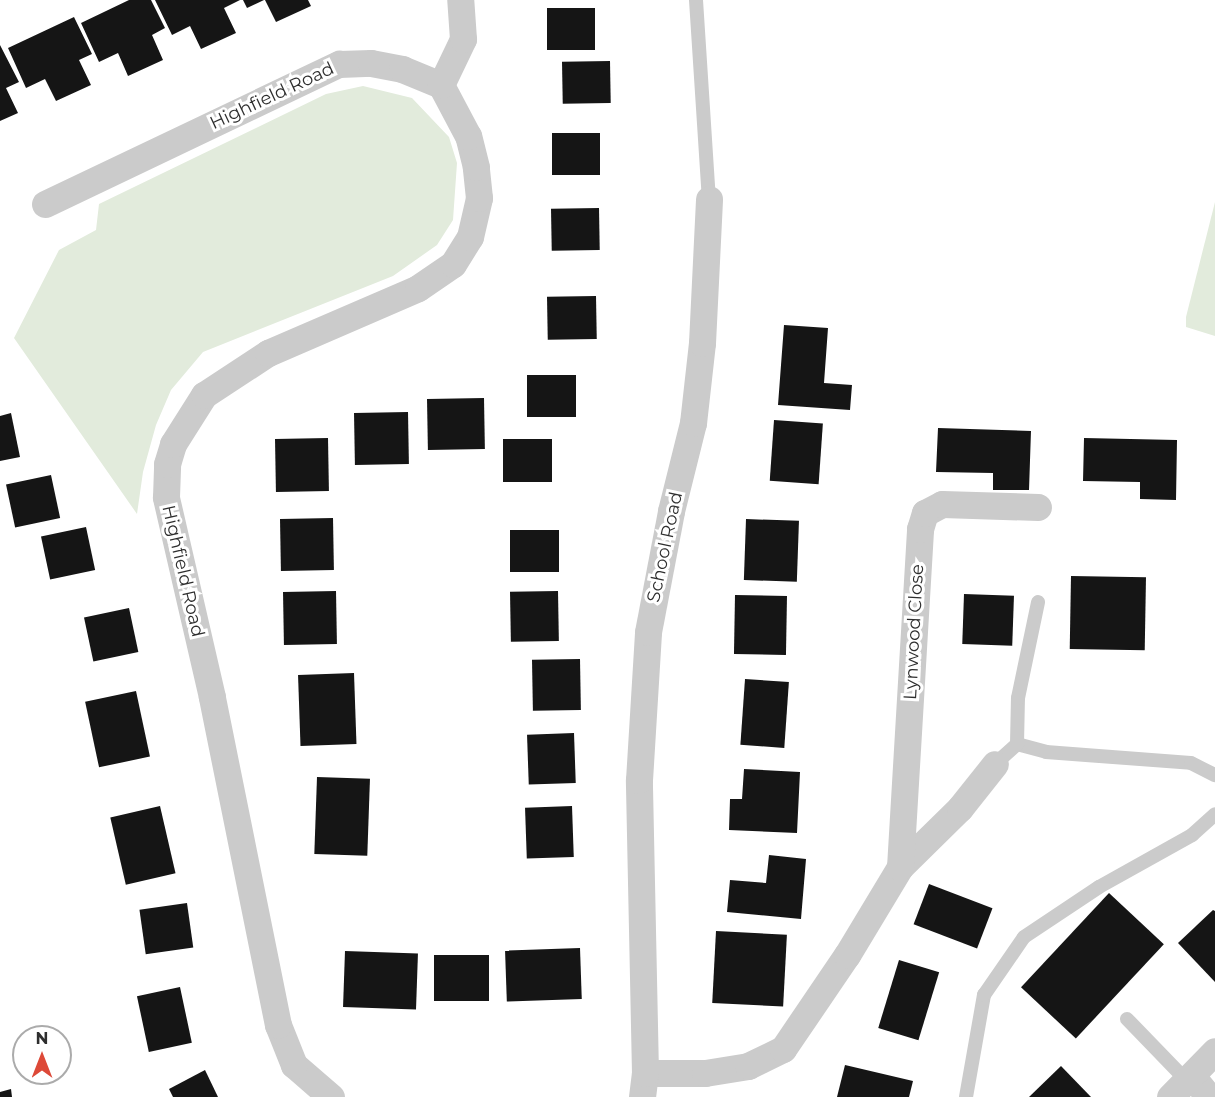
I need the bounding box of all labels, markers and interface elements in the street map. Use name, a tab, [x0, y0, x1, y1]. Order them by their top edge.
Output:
street label: Highfield Road	[206, 58, 338, 134]
street label: School Road	[643, 490, 687, 604]
street label: Highfield Road	[157, 503, 209, 639]
street label: Lynwood Close	[900, 564, 928, 700]
north arrow	[12, 1025, 72, 1085]
text: N	[36, 1029, 48, 1048]

